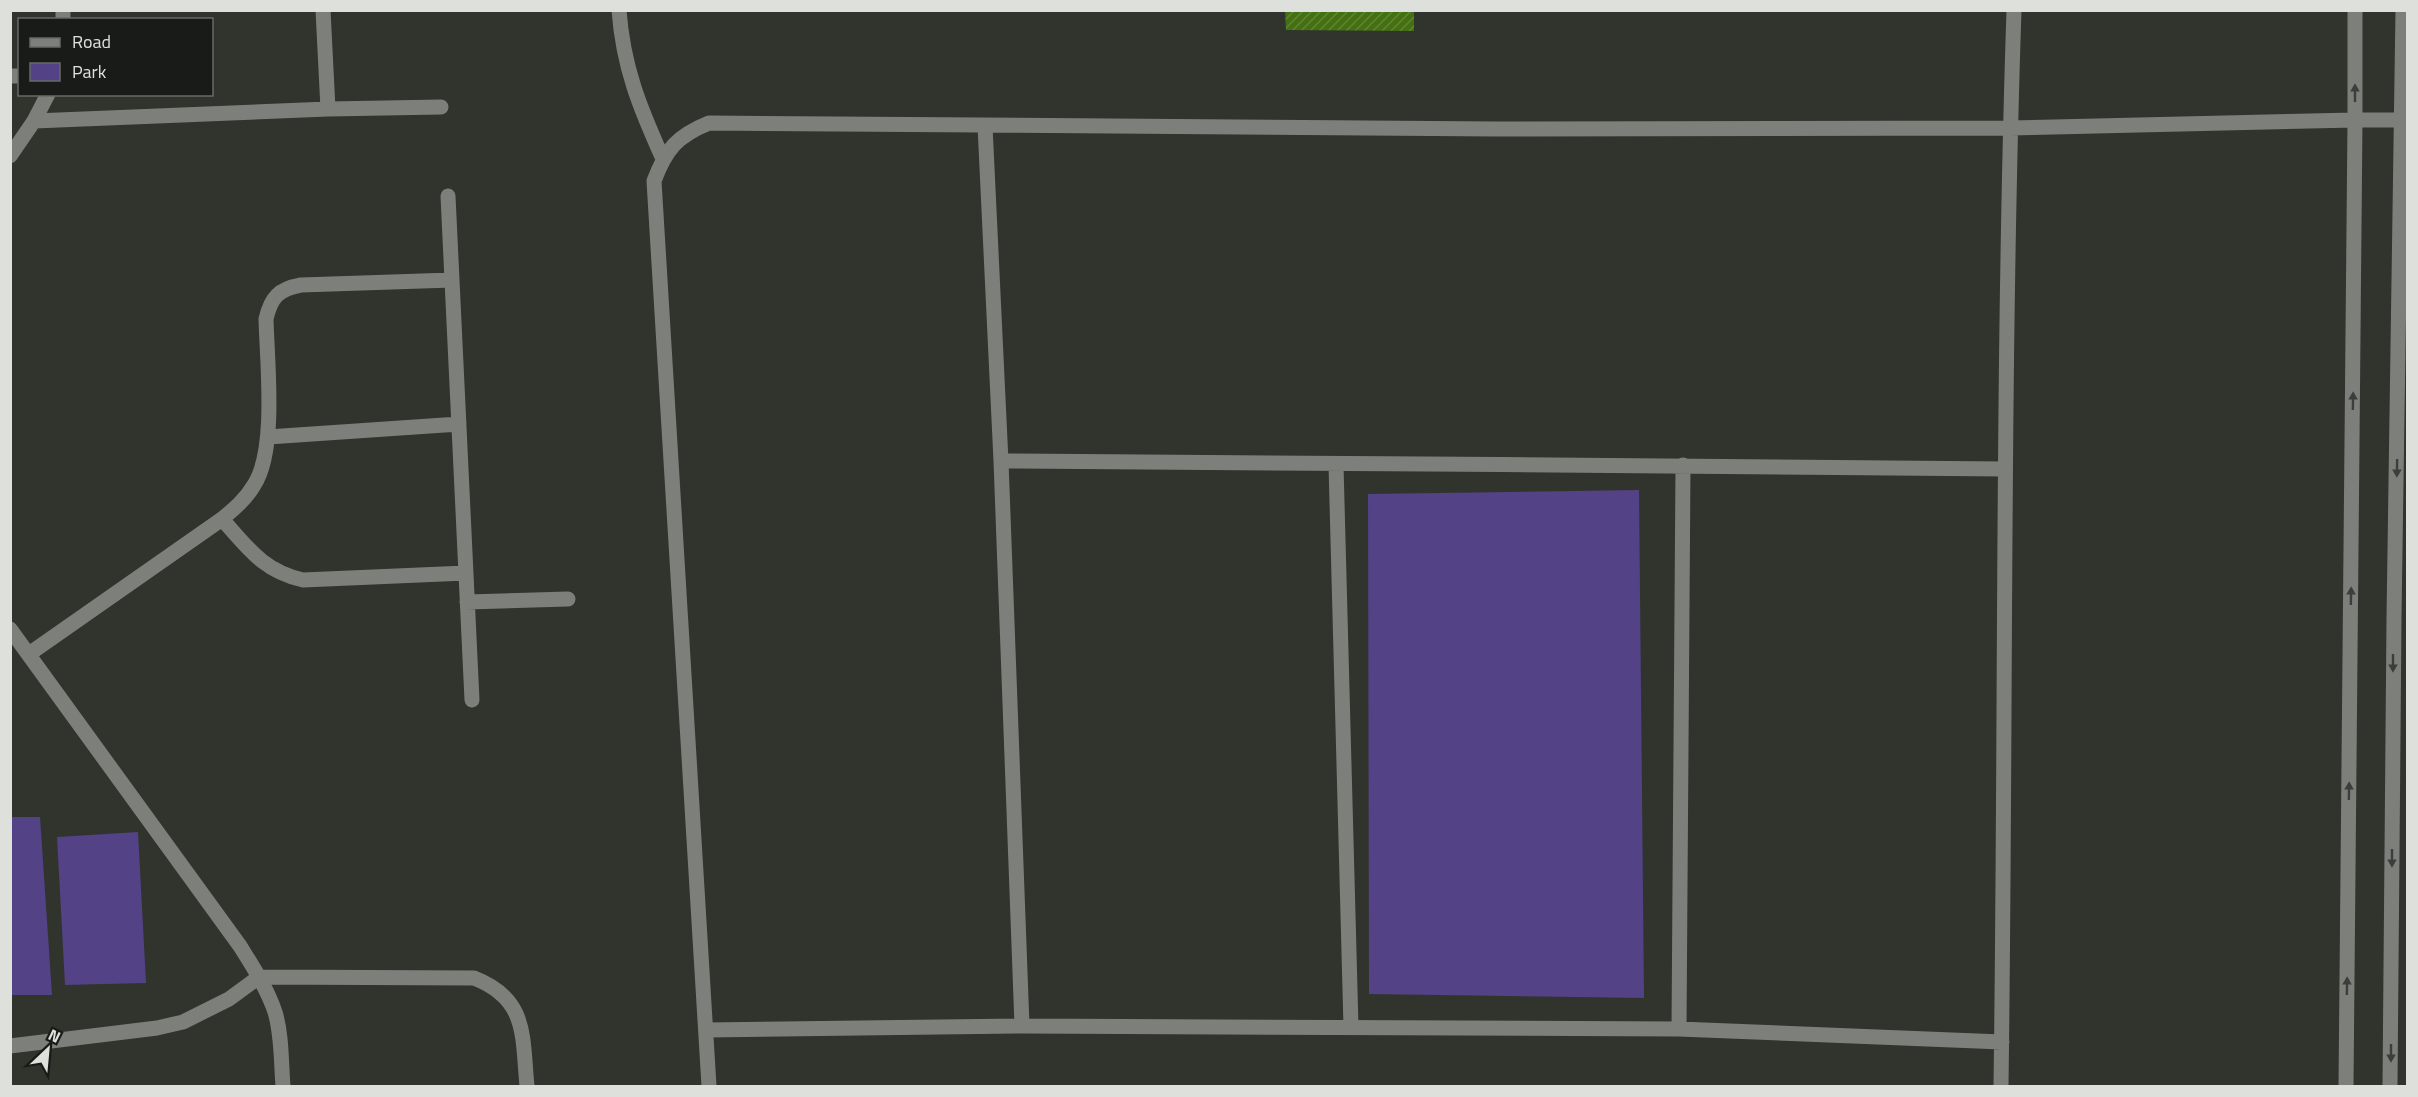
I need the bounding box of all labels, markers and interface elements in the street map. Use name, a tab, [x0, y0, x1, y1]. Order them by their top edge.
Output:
legend	[18, 18, 213, 96]
text: Road	[72, 28, 111, 55]
text: Park	[72, 58, 107, 85]
one-way arrow	[2350, 83, 2360, 102]
one-way arrow	[2348, 392, 2357, 411]
one-way arrow	[2392, 458, 2401, 477]
one-way arrow	[2346, 587, 2355, 606]
one-way arrow	[2388, 653, 2398, 672]
one-way arrow	[2344, 782, 2353, 801]
one-way arrow	[2387, 848, 2397, 867]
one-way arrow	[2342, 977, 2351, 996]
north arrow	[18, 1019, 78, 1079]
text: N	[44, 1022, 65, 1049]
one-way arrow	[2386, 1043, 2396, 1062]

